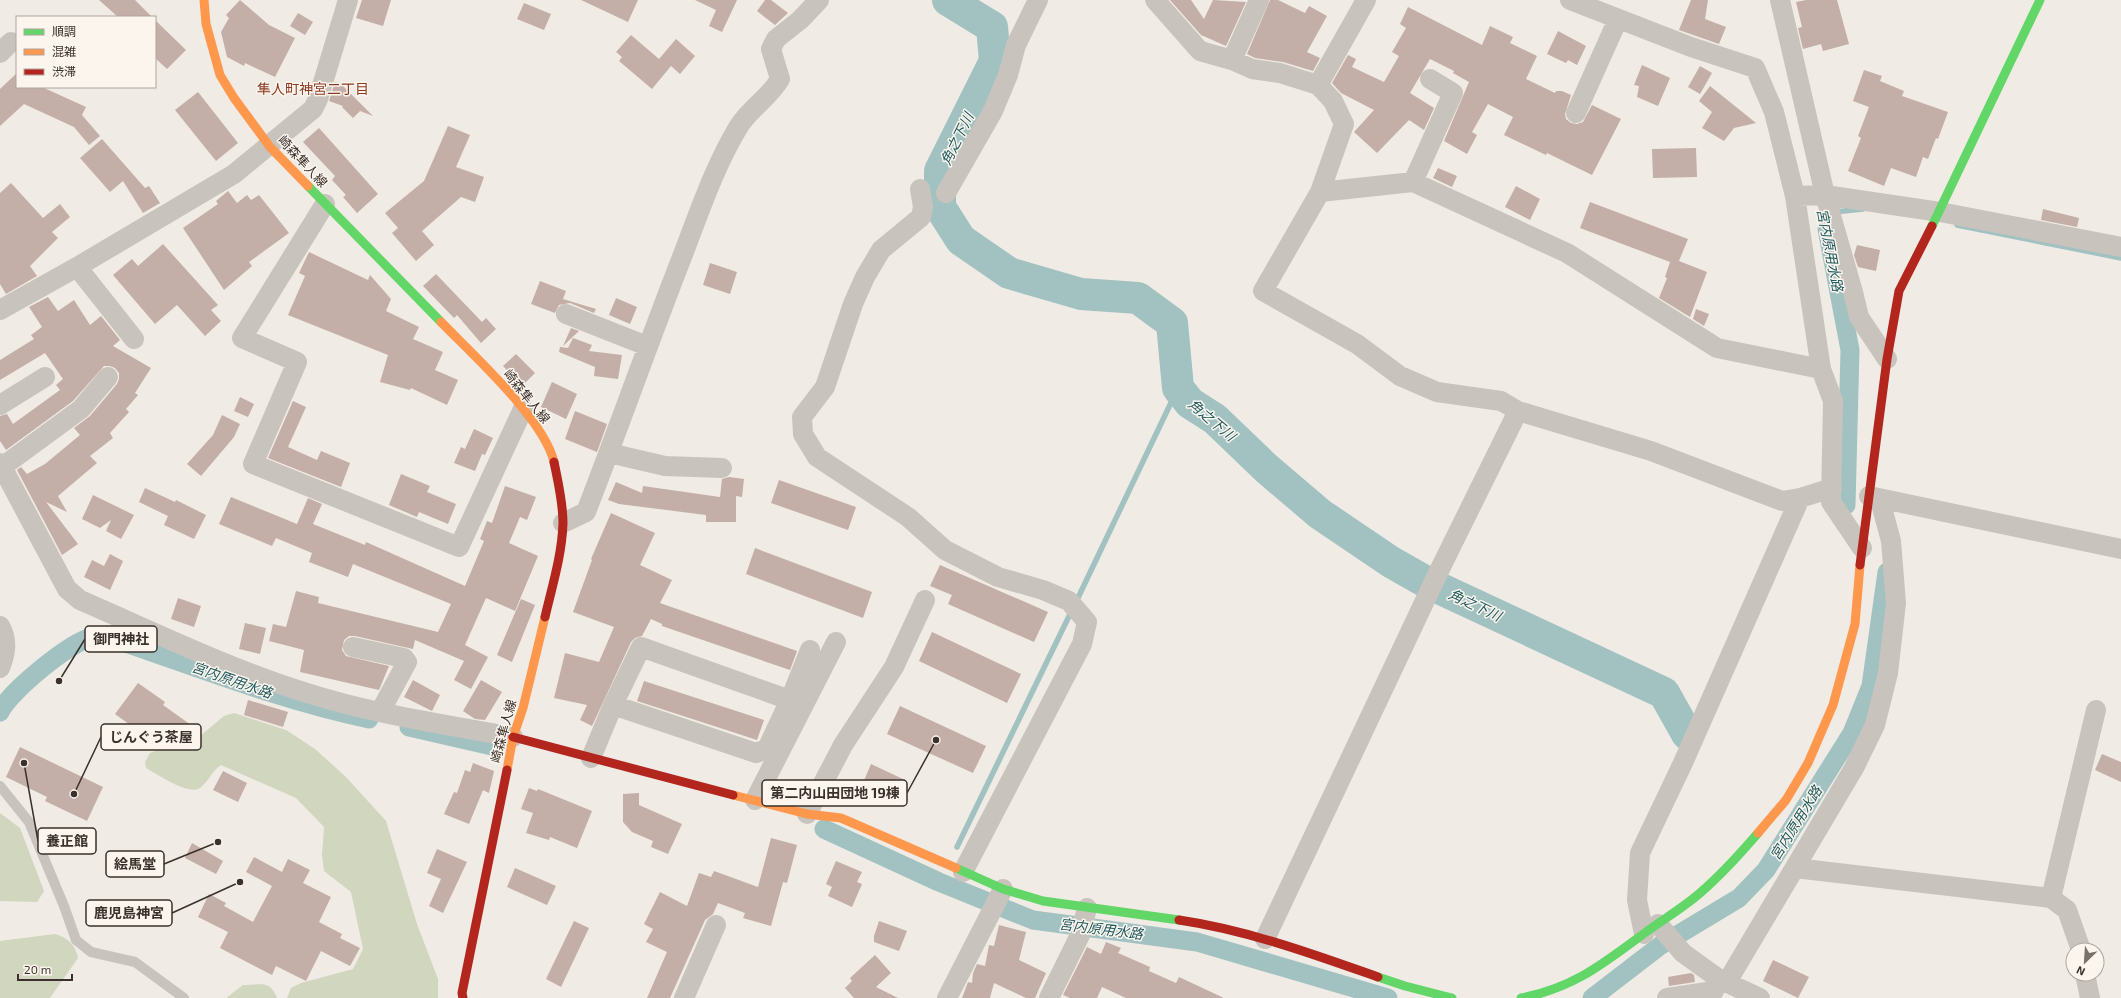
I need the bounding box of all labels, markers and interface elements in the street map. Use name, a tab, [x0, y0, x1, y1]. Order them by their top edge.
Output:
legend	[16, 16, 156, 88]
text: 順調	[52, 24, 76, 38]
text: 混雑	[52, 44, 76, 58]
text: 渋滞	[52, 64, 76, 78]
district label: 隼人町神宮二丁目	[257, 80, 369, 97]
water label: 角之下川	[937, 108, 977, 168]
street label: 崎森隼人線	[275, 132, 331, 190]
water label: 宮内原用水路	[1814, 207, 1847, 294]
street label: 崎森隼人線	[500, 366, 554, 426]
water label: 角之下川	[1185, 395, 1241, 445]
water label: 角之下川	[1446, 585, 1506, 625]
callout: 御門神社	[85, 626, 157, 652]
text: 御門神社	[93, 630, 149, 647]
water label: 宮内原用水路	[190, 658, 276, 702]
street label: 崎森隼人線	[487, 698, 519, 764]
callout: じんぐう茶屋	[101, 724, 201, 750]
text: じんぐう茶屋	[109, 728, 193, 745]
callout: 第二内山田団地 19棟	[762, 780, 907, 806]
water label: 宮内原用水路	[1766, 782, 1826, 863]
text: 第二内山田団地 19棟	[770, 784, 900, 801]
callout: 養正館	[38, 828, 96, 854]
text: 養正館	[46, 832, 88, 849]
callout: 絵馬堂	[106, 851, 164, 877]
text: 絵馬堂	[114, 855, 156, 872]
callout: 鹿児島神宮	[86, 900, 172, 926]
text: 鹿児島神宮	[94, 904, 164, 921]
water label: 宮内原用水路	[1058, 915, 1145, 942]
north arrow	[2065, 942, 2105, 982]
scale bar	[18, 956, 72, 982]
text: 20 m	[24, 962, 51, 976]
text: N	[2074, 964, 2087, 979]

